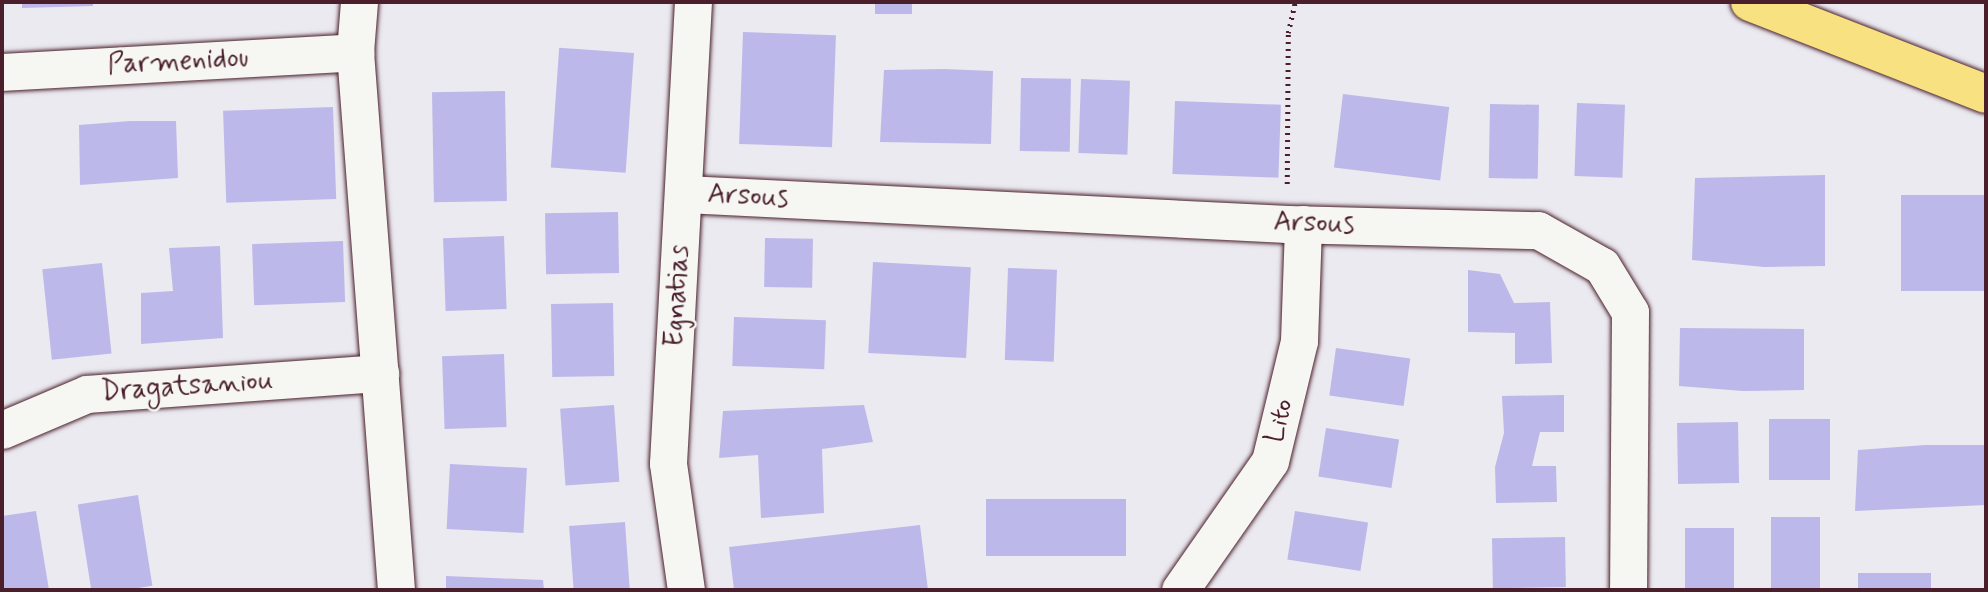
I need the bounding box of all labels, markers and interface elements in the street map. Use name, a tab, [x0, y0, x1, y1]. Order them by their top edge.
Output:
street label: Parmenidou	[107, 42, 249, 82]
street label: Arsous	[707, 178, 789, 216]
street label: Arsous	[1273, 206, 1355, 242]
street label: Egnatias	[659, 244, 697, 348]
street label: Dragatsaniou	[100, 364, 274, 410]
street label: Lito	[1258, 396, 1302, 446]

